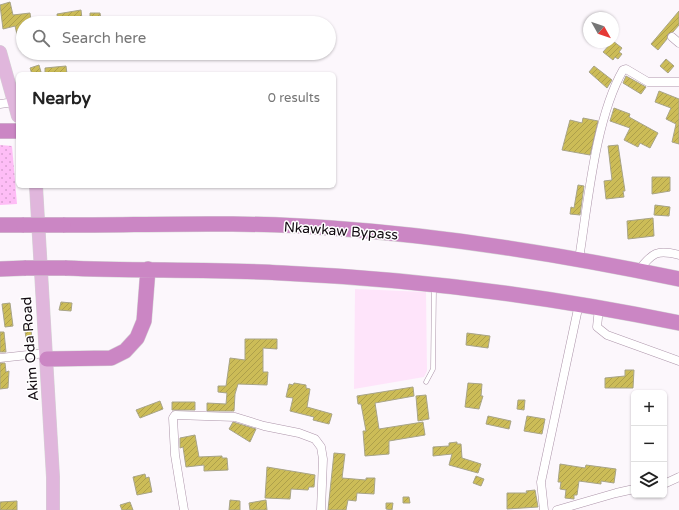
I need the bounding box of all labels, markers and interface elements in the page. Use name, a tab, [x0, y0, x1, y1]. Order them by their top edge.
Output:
north arrow	[583, 12, 619, 48]
search box	[16, 16, 336, 60]
icon: search	[30, 27, 52, 49]
text: Search here	[62, 29, 146, 47]
text: Nearby	[32, 88, 91, 109]
text: 0 results	[268, 90, 320, 106]
street label: Nkawkaw Bypass	[283, 219, 399, 243]
street label: Akim Oda Road	[18, 296, 42, 402]
map controls	[631, 390, 667, 498]
button: +	[631, 390, 667, 426]
button: −	[631, 426, 667, 462]
button: layers	[631, 462, 667, 498]

